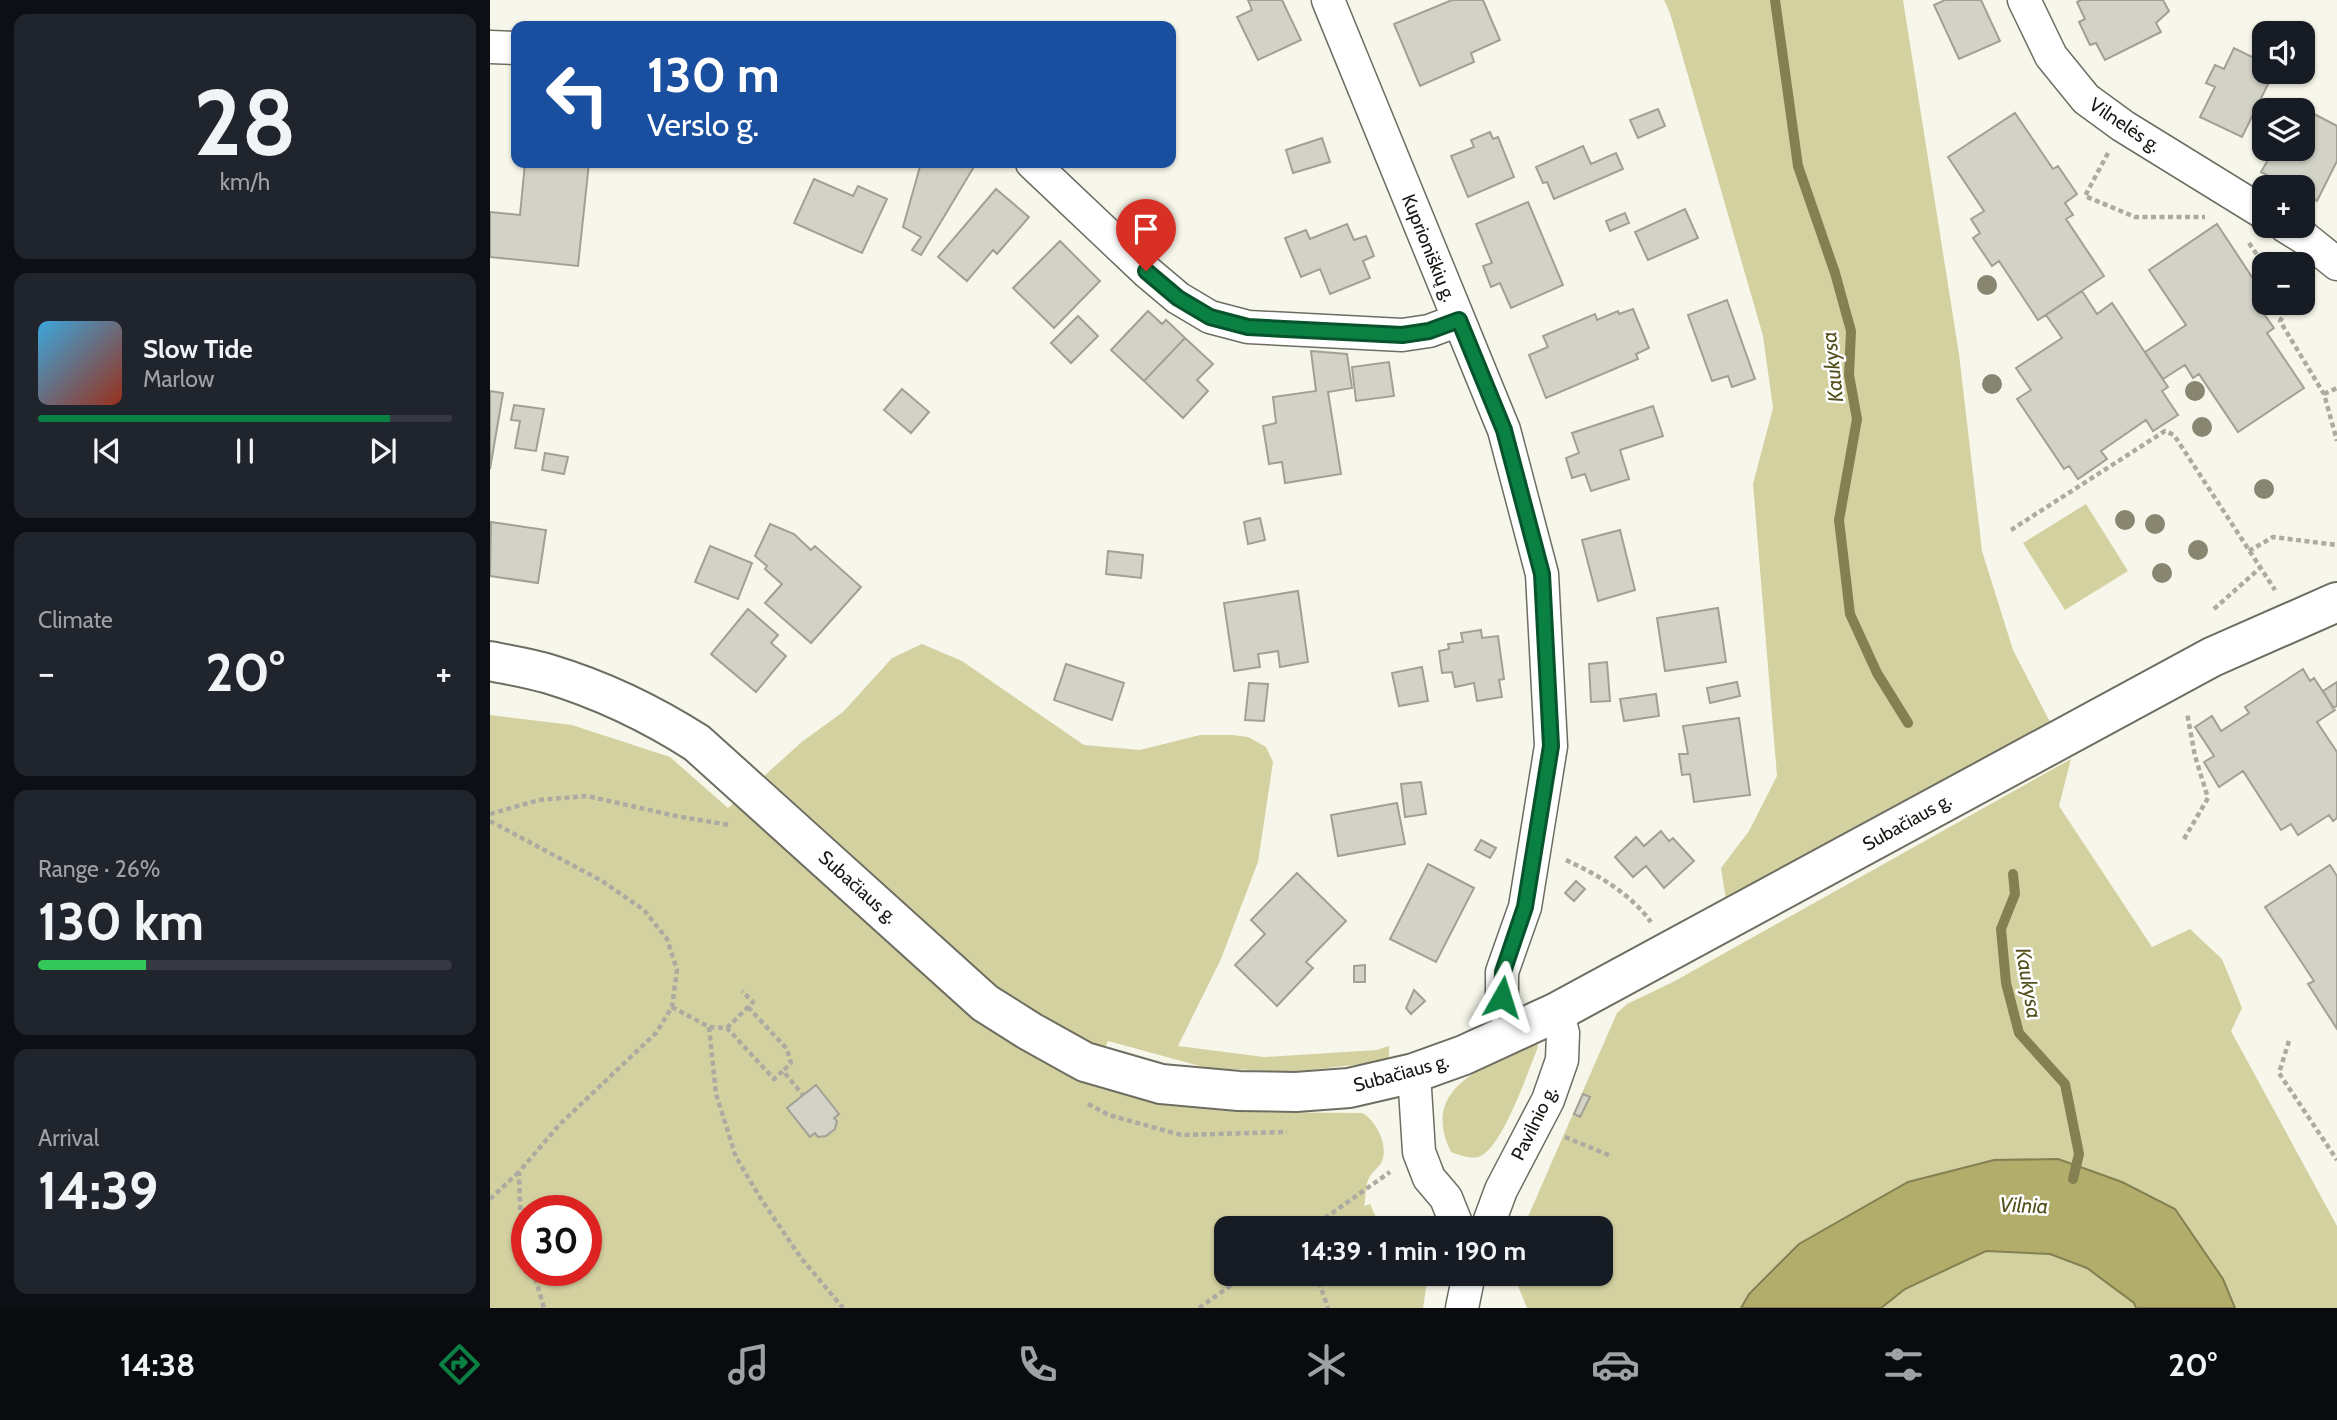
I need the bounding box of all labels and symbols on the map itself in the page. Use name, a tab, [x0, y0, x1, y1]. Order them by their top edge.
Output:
street label: Vilnelės g.	[2085, 93, 2165, 157]
street label: Kuprioniškių g.	[1397, 191, 1461, 305]
pin	[1116, 199, 1176, 271]
water label: Kaukysa	[1816, 330, 1848, 404]
street label: Subačiaus g.	[1859, 788, 1955, 856]
street label: Subačiaus g.	[814, 846, 902, 928]
water label: Kaukysa	[2011, 946, 2047, 1020]
position arrow	[1465, 960, 1539, 1034]
street label: Subačiaus g.	[1351, 1049, 1451, 1097]
street label: Pavilnio g.	[1506, 1082, 1562, 1164]
water label: Vilnia	[1999, 1192, 2049, 1218]
speed limit sign: 30	[511, 1195, 602, 1286]

